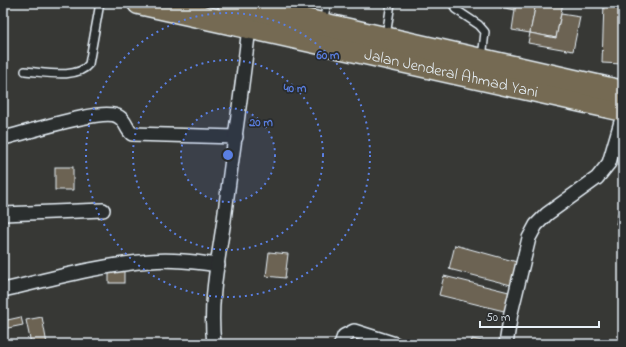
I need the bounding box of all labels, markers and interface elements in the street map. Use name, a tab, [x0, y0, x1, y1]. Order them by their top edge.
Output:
street label: Jalan Jenderal Ahmad Yani	[362, 43, 540, 105]
text: 60 m	[316, 47, 340, 65]
text: 40 m	[283, 80, 307, 98]
text: 20 m	[248, 114, 273, 132]
centre of rings	[221, 148, 235, 162]
scale bar	[480, 303, 599, 329]
text: 50 m	[486, 309, 510, 327]

